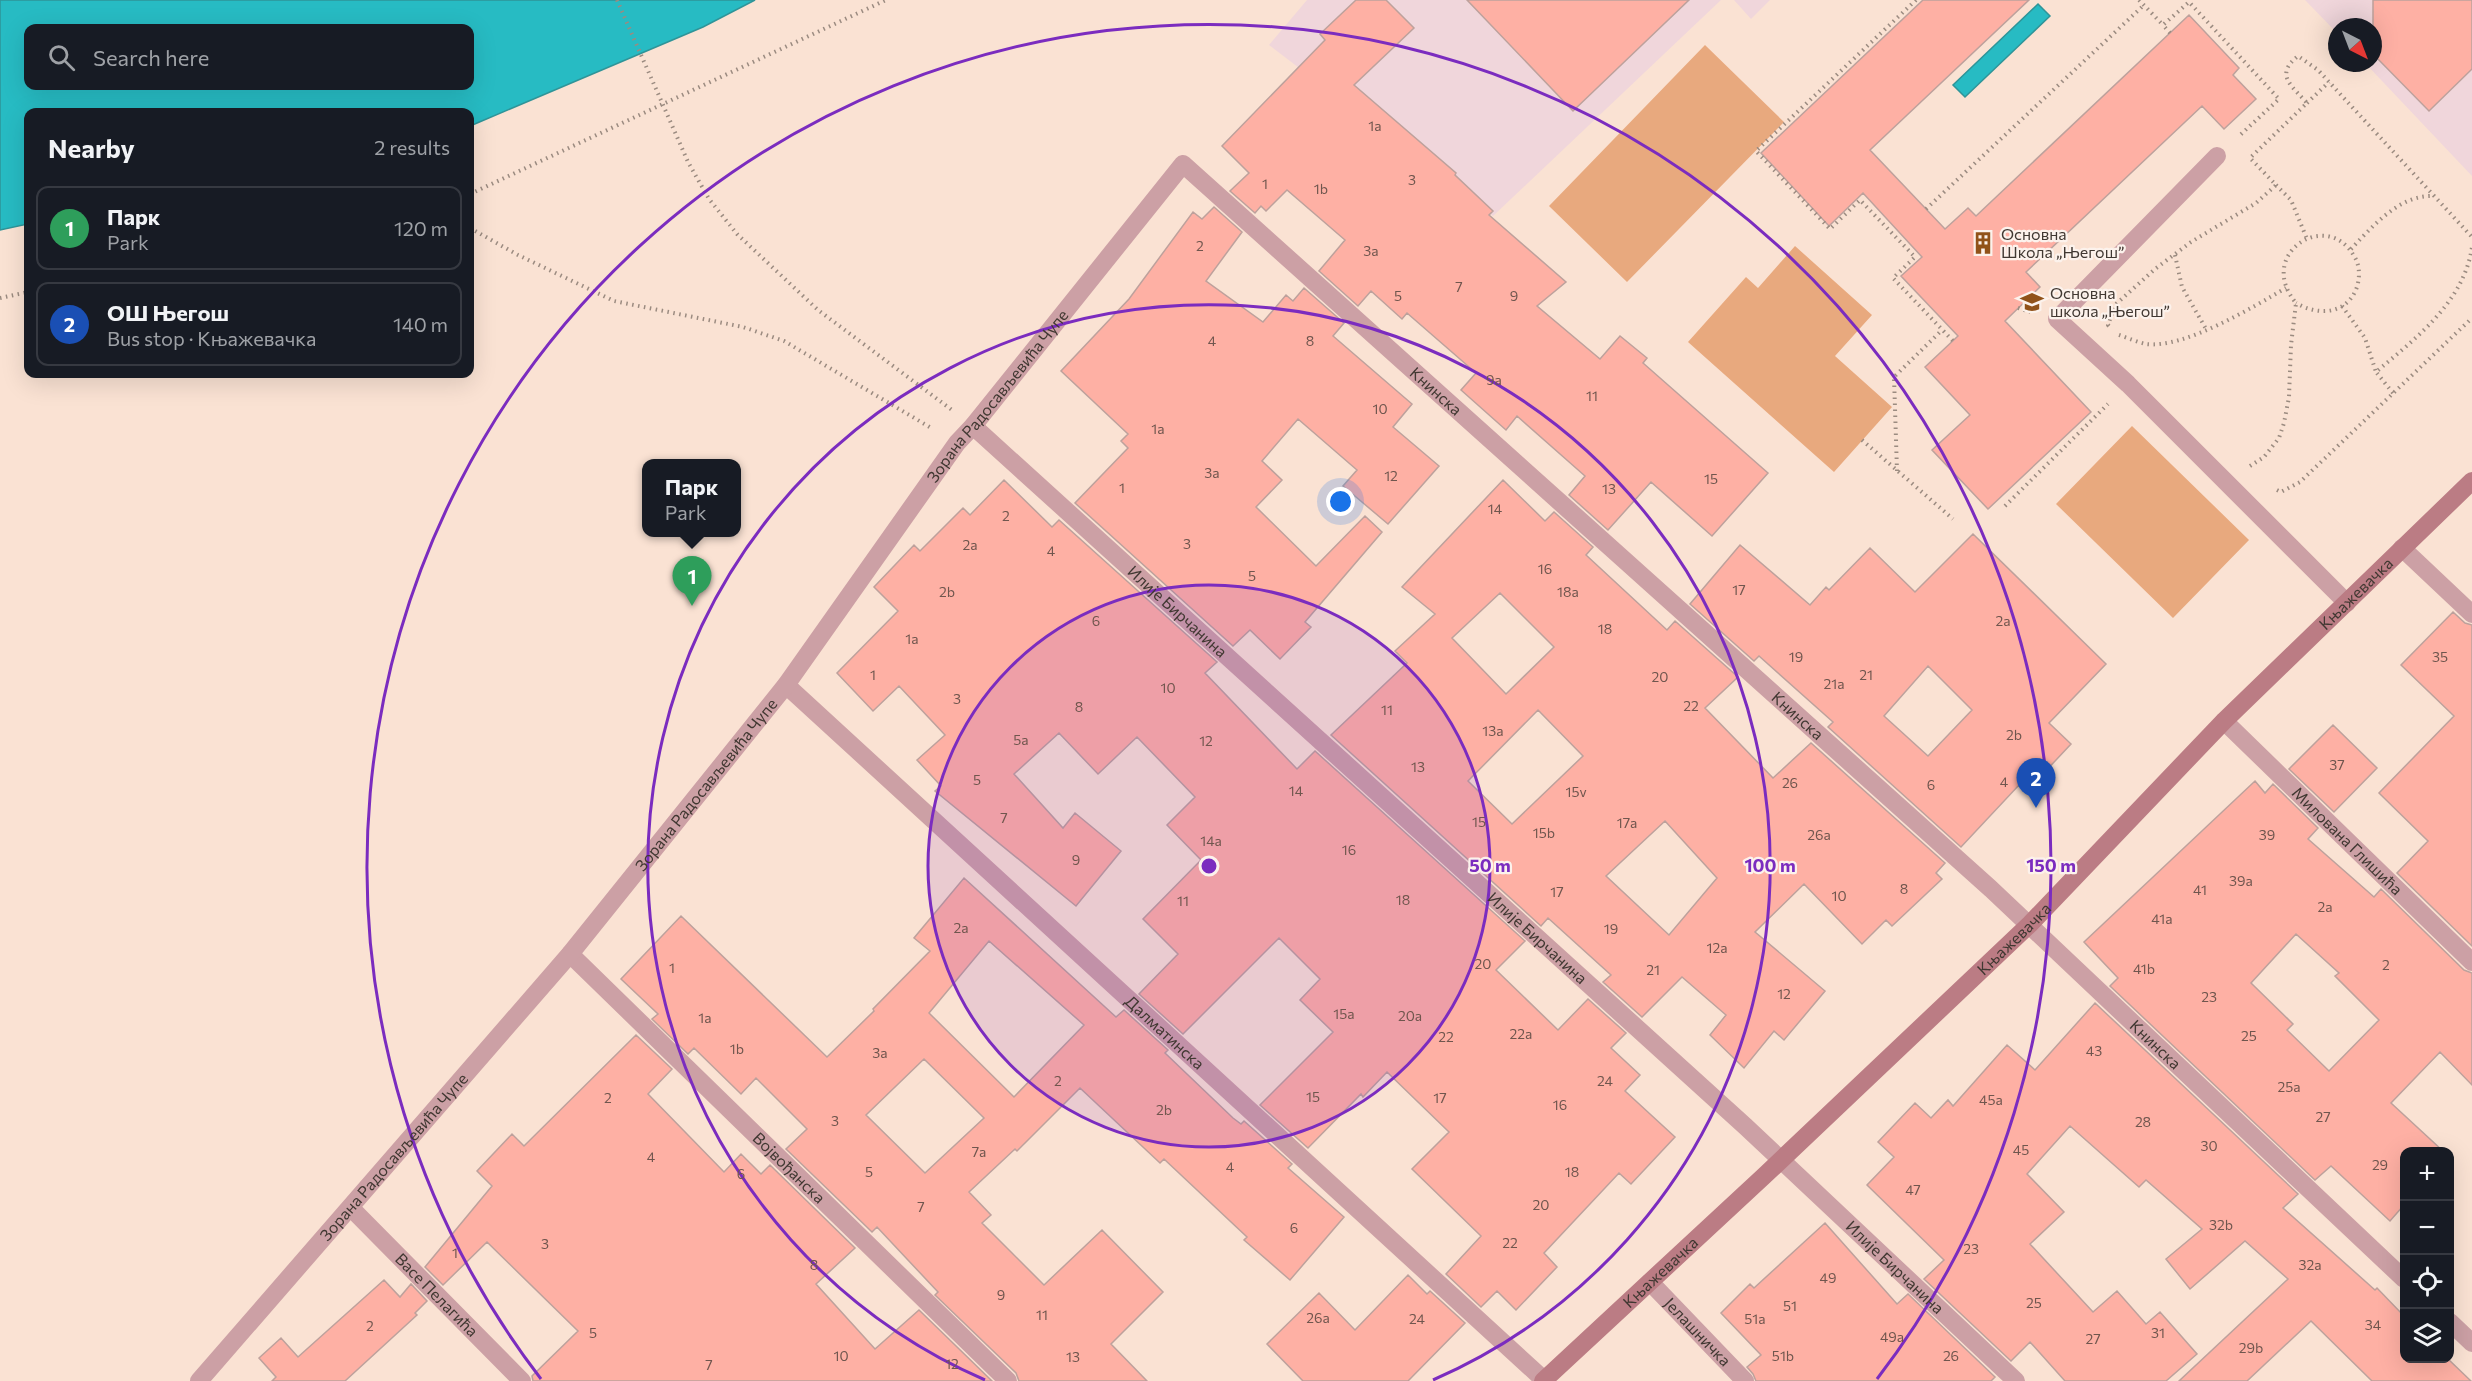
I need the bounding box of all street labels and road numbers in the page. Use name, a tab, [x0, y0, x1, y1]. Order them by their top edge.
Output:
street label: Зорана Радосављевића Чупе	[922, 305, 1072, 486]
street label: Книнска	[1407, 363, 1466, 419]
street label: Књажевачка	[2315, 553, 2396, 633]
street label: Илије Бирчанина	[1124, 561, 1231, 661]
street label: Книнска	[1768, 687, 1828, 743]
street label: Зорана Радосављевића Чупе	[631, 694, 781, 874]
street label: Милована Глишића	[2289, 783, 2407, 898]
street label: Илије Бирчанина	[1484, 888, 1591, 987]
street label: Књажевачка	[1973, 898, 2054, 978]
street label: Далматинска	[1122, 991, 1209, 1073]
street label: Книнска	[2126, 1016, 2185, 1073]
street label: Зорана Радосављевића Чупе	[315, 1069, 471, 1244]
street label: Војвођанска	[749, 1128, 830, 1207]
street label: Илије Бирчанина	[1842, 1216, 1948, 1317]
street label: Књажевачка	[1619, 1232, 1701, 1311]
street label: Васе Пелагића	[392, 1249, 482, 1340]
street label: Јелашничка	[1661, 1293, 1735, 1370]

